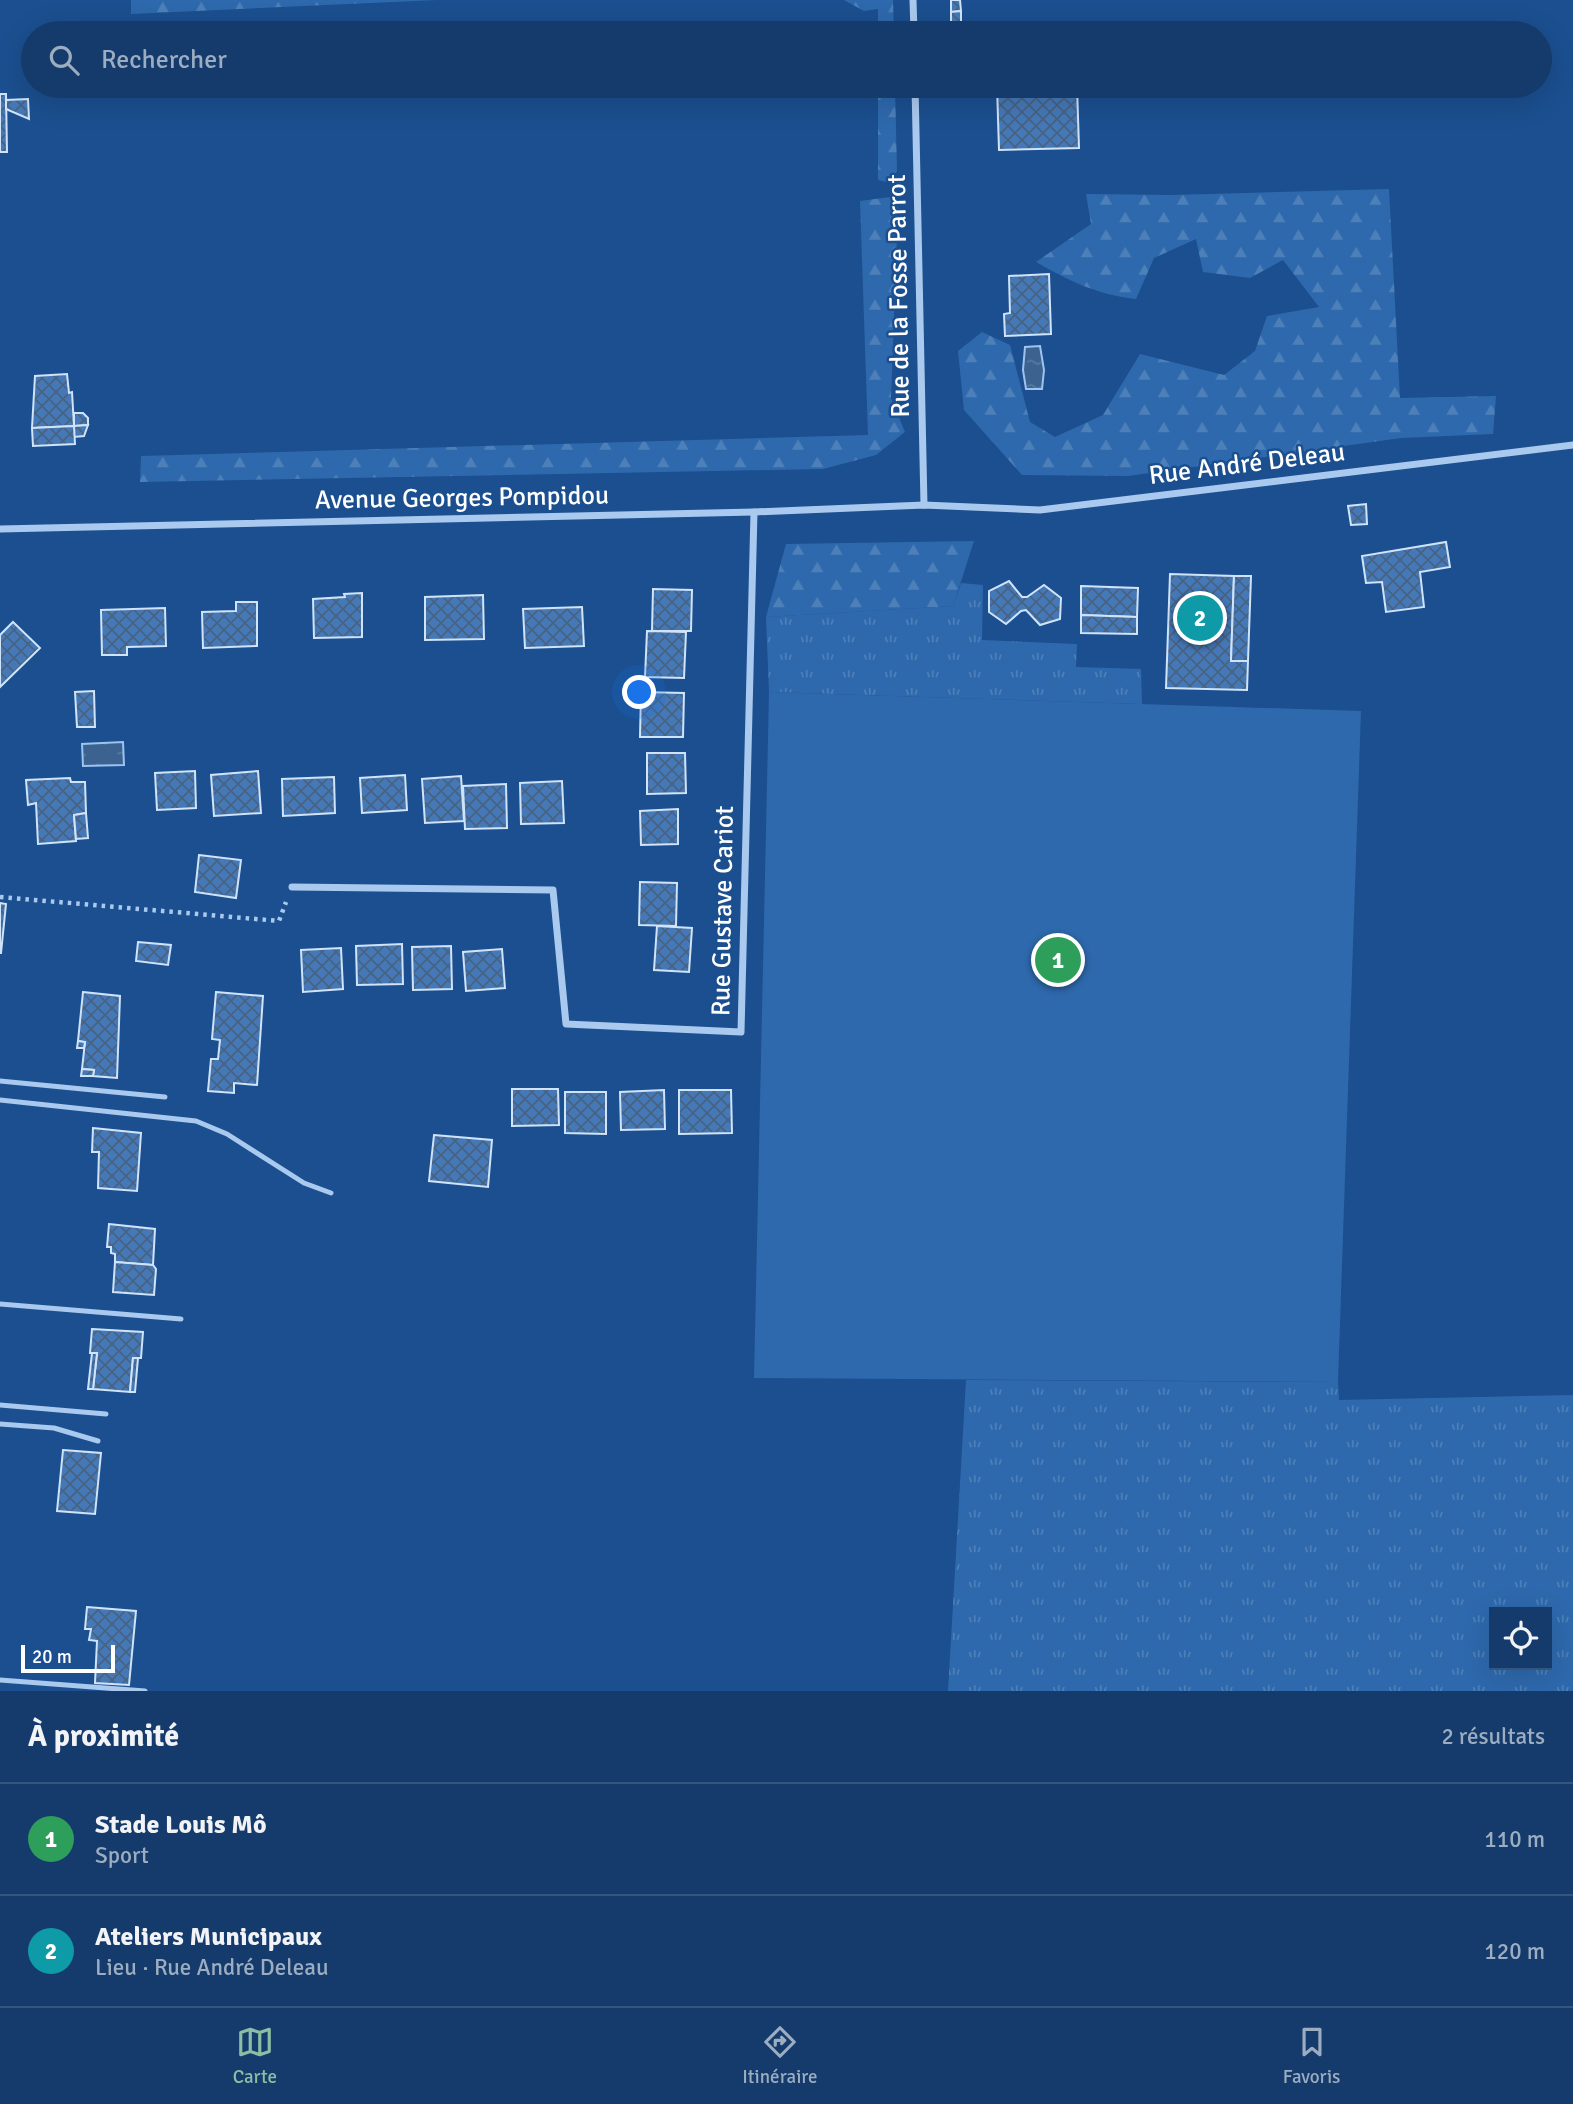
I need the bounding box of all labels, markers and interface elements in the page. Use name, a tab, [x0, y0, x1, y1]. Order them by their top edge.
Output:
search box	[21, 21, 1552, 98]
icon: search	[45, 41, 83, 79]
text: Rechercher	[101, 44, 227, 76]
street label: Rue de la Fosse Parrot	[881, 174, 917, 418]
street label: Rue André Deleau	[1147, 436, 1347, 492]
street label: Avenue Georges Pompidou	[315, 479, 609, 517]
pin: 2	[1177, 592, 1223, 644]
your location	[622, 675, 656, 709]
street label: Rue Gustave Cariot	[705, 805, 741, 1017]
pin: 1	[1035, 934, 1081, 986]
map controls	[1489, 1607, 1552, 1670]
button: locate	[1489, 1607, 1552, 1670]
scale bar	[21, 1642, 116, 1674]
text: 20 m	[32, 1645, 72, 1669]
text: À proximité	[28, 1718, 179, 1755]
text: 2 résultats	[1441, 1722, 1545, 1751]
text: Stade Louis Mô	[95, 1809, 267, 1841]
text: 1	[45, 1825, 57, 1854]
text: 110 m	[1484, 1825, 1545, 1854]
text: Sport	[95, 1841, 149, 1870]
text: Ateliers Municipaux	[95, 1921, 322, 1953]
text: 2	[45, 1937, 57, 1966]
text: 120 m	[1484, 1937, 1545, 1966]
text: Lieu · Rue André Deleau	[95, 1953, 329, 1982]
tab: Carte	[233, 2023, 277, 2089]
tab: Itinéraire	[742, 2023, 817, 2089]
tab: Favoris	[1283, 2023, 1340, 2089]

